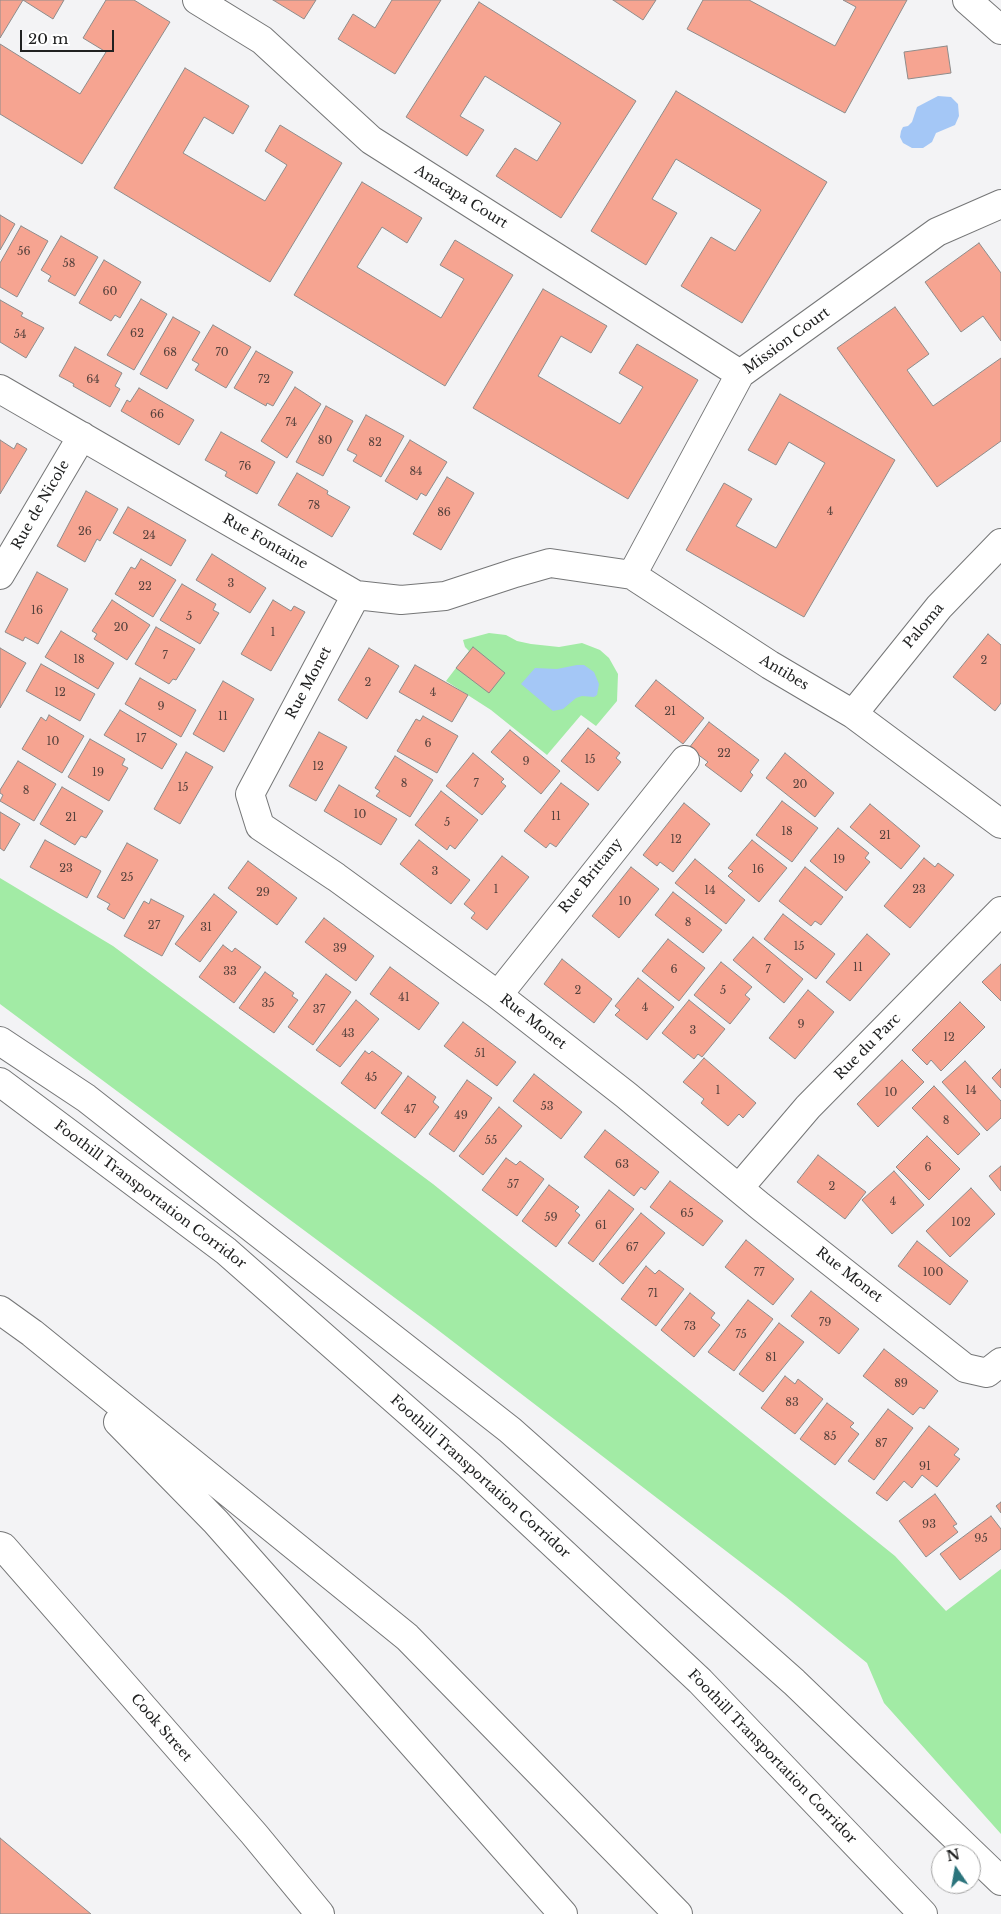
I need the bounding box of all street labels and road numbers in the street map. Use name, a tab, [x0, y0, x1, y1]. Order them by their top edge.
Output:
street label: Anacapa Court	[411, 162, 511, 232]
street label: Mission Court	[741, 304, 833, 378]
street label: Rue de Nicole	[9, 457, 73, 553]
street label: Rue Fontaine	[219, 511, 311, 573]
street label: Paloma	[900, 600, 948, 652]
street label: Rue Monet	[283, 644, 335, 722]
street label: Antibes	[757, 652, 811, 694]
street label: Rue Brittany	[556, 835, 626, 917]
street label: Rue Monet	[497, 991, 569, 1053]
street label: Rue du Parc	[831, 1010, 905, 1084]
street label: Foothill Transportation Corridor	[51, 1117, 249, 1273]
street label: Rue Monet	[813, 1244, 885, 1306]
street label: Foothill Transportation Corridor	[387, 1392, 573, 1562]
street label: Foothill Transportation Corridor	[684, 1666, 860, 1848]
street label: Cook Street	[127, 1691, 195, 1765]

